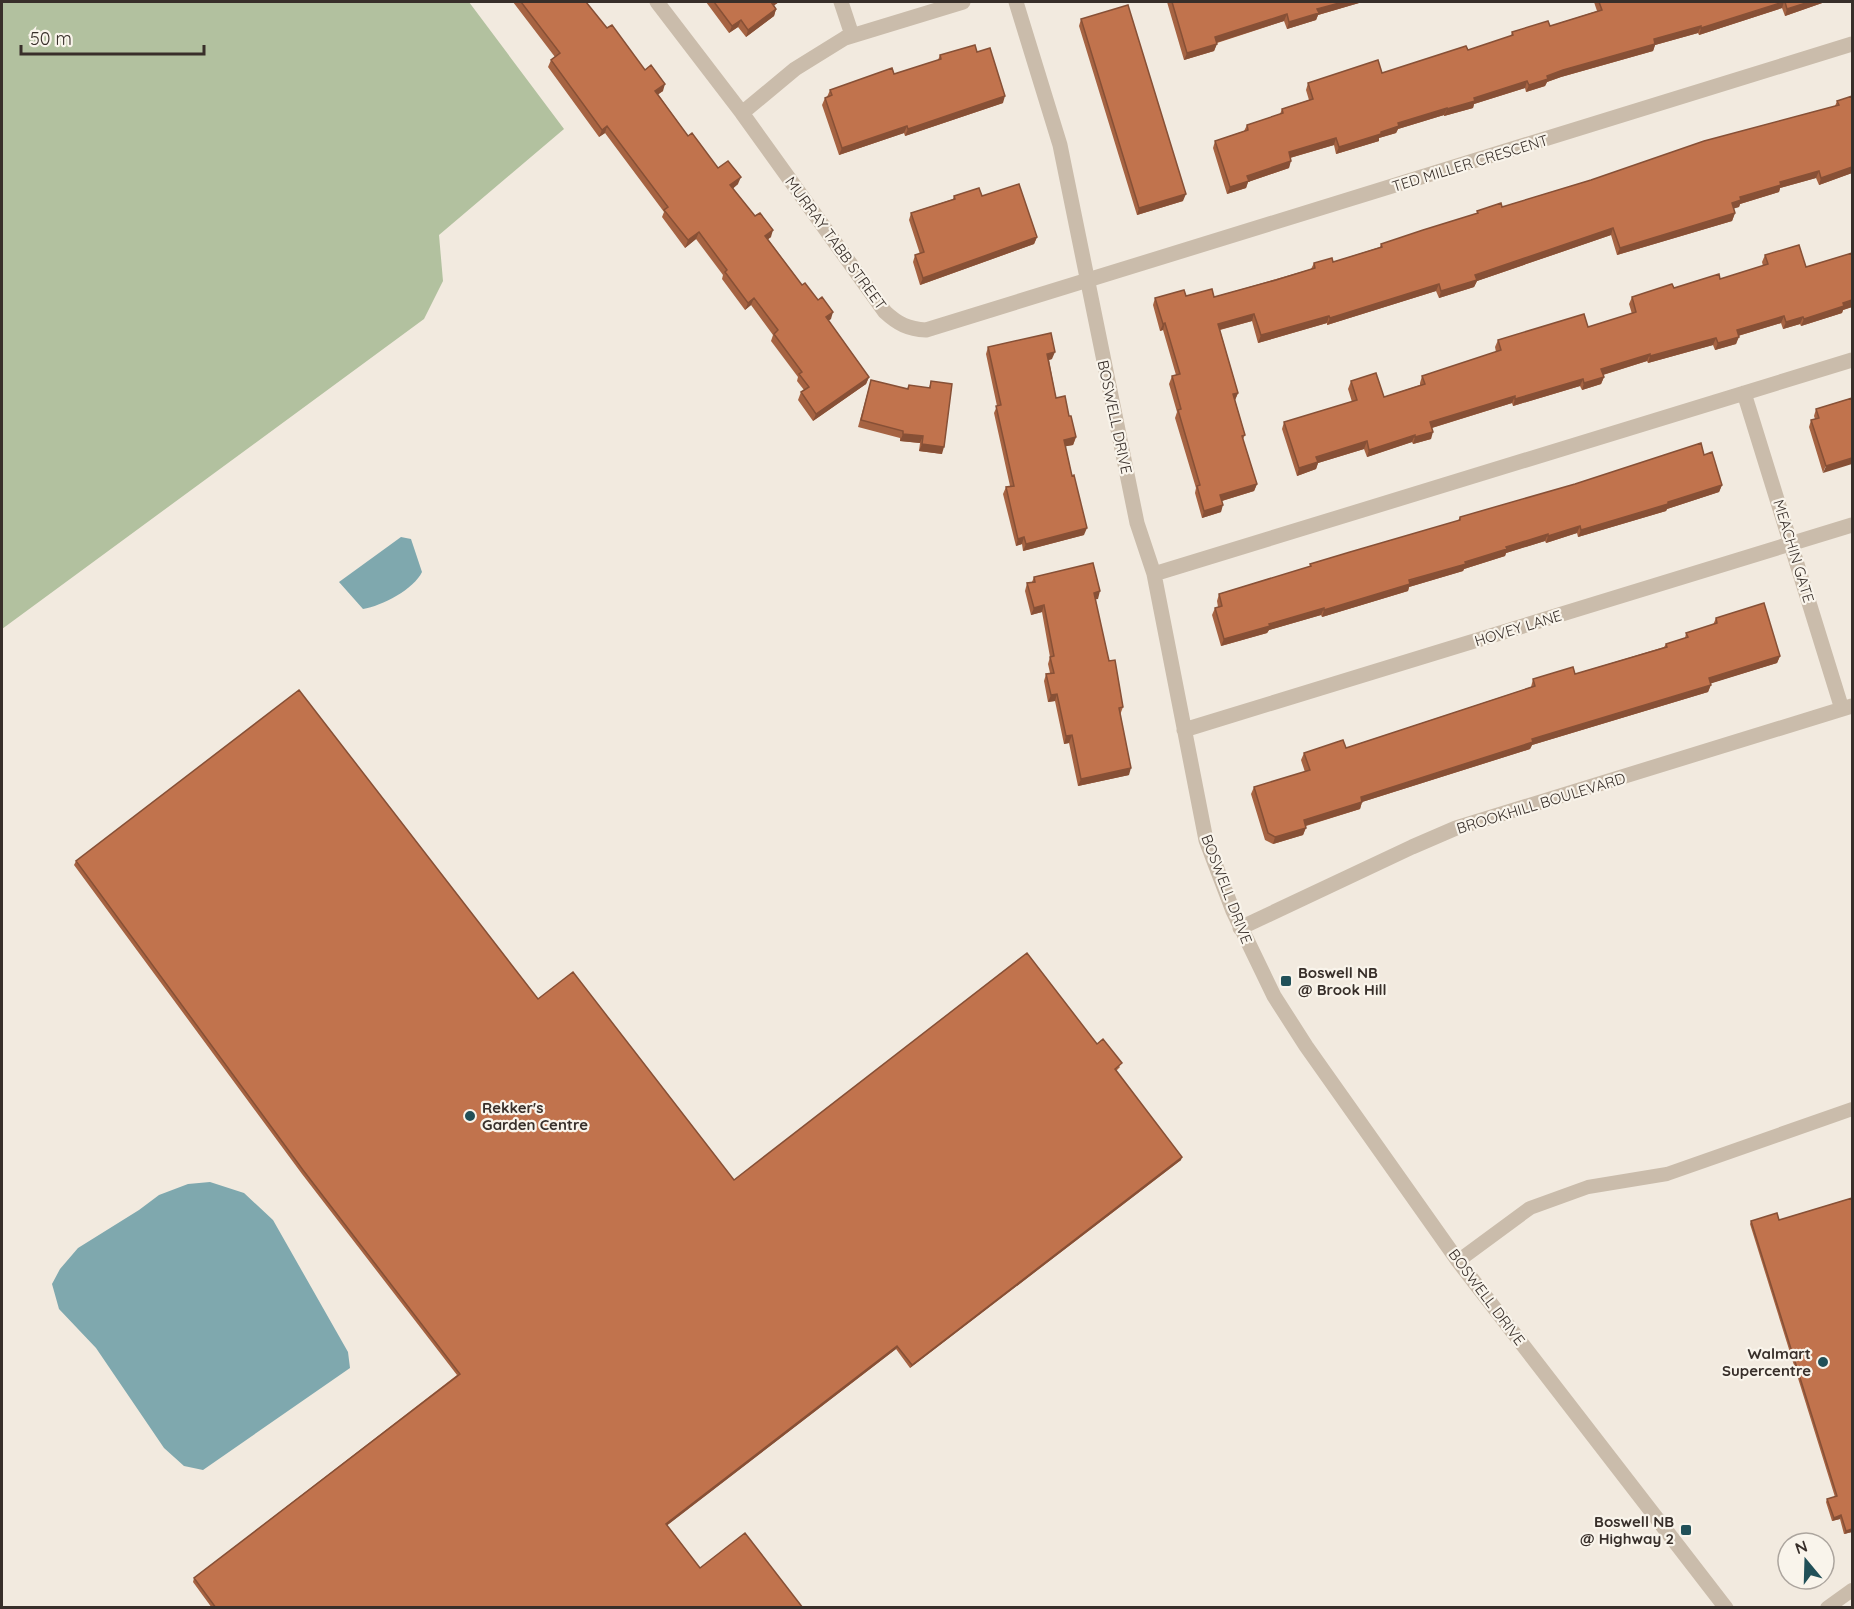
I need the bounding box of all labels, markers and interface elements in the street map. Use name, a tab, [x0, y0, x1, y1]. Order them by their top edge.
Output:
scale bar	[21, 18, 204, 56]
text: 50 m	[30, 27, 72, 50]
street label: TED MILLER CRESCENT	[1390, 130, 1550, 196]
street label: MURRAY TABB STREET	[781, 173, 891, 313]
street label: BOSWELL DRIVE	[1094, 358, 1136, 476]
street label: MEACHIN GATE	[1769, 497, 1819, 605]
street label: HOVEY LANE	[1472, 606, 1564, 650]
street label: BROOKHILL BOULEVARD	[1454, 768, 1628, 838]
street label: BOSWELL DRIVE	[1197, 832, 1257, 946]
place label: Boswell NB @ Brook Hill	[1298, 963, 1387, 999]
marker: Boswell NB @ Brook Hill	[1279, 974, 1293, 988]
place label: Rekker's Garden Centre	[482, 1098, 588, 1134]
marker: Rekker's Garden Centre	[463, 1109, 477, 1123]
street label: BOSWELL DRIVE	[1445, 1245, 1529, 1349]
place label: Walmart Supercentre	[1722, 1344, 1811, 1380]
marker: Walmart Supercentre	[1816, 1355, 1830, 1369]
place label: Boswell NB @ Highway 2	[1580, 1512, 1674, 1548]
marker: Boswell NB @ Highway 2	[1679, 1523, 1693, 1537]
north arrow	[1776, 1531, 1836, 1591]
text: N	[1792, 1535, 1810, 1558]

